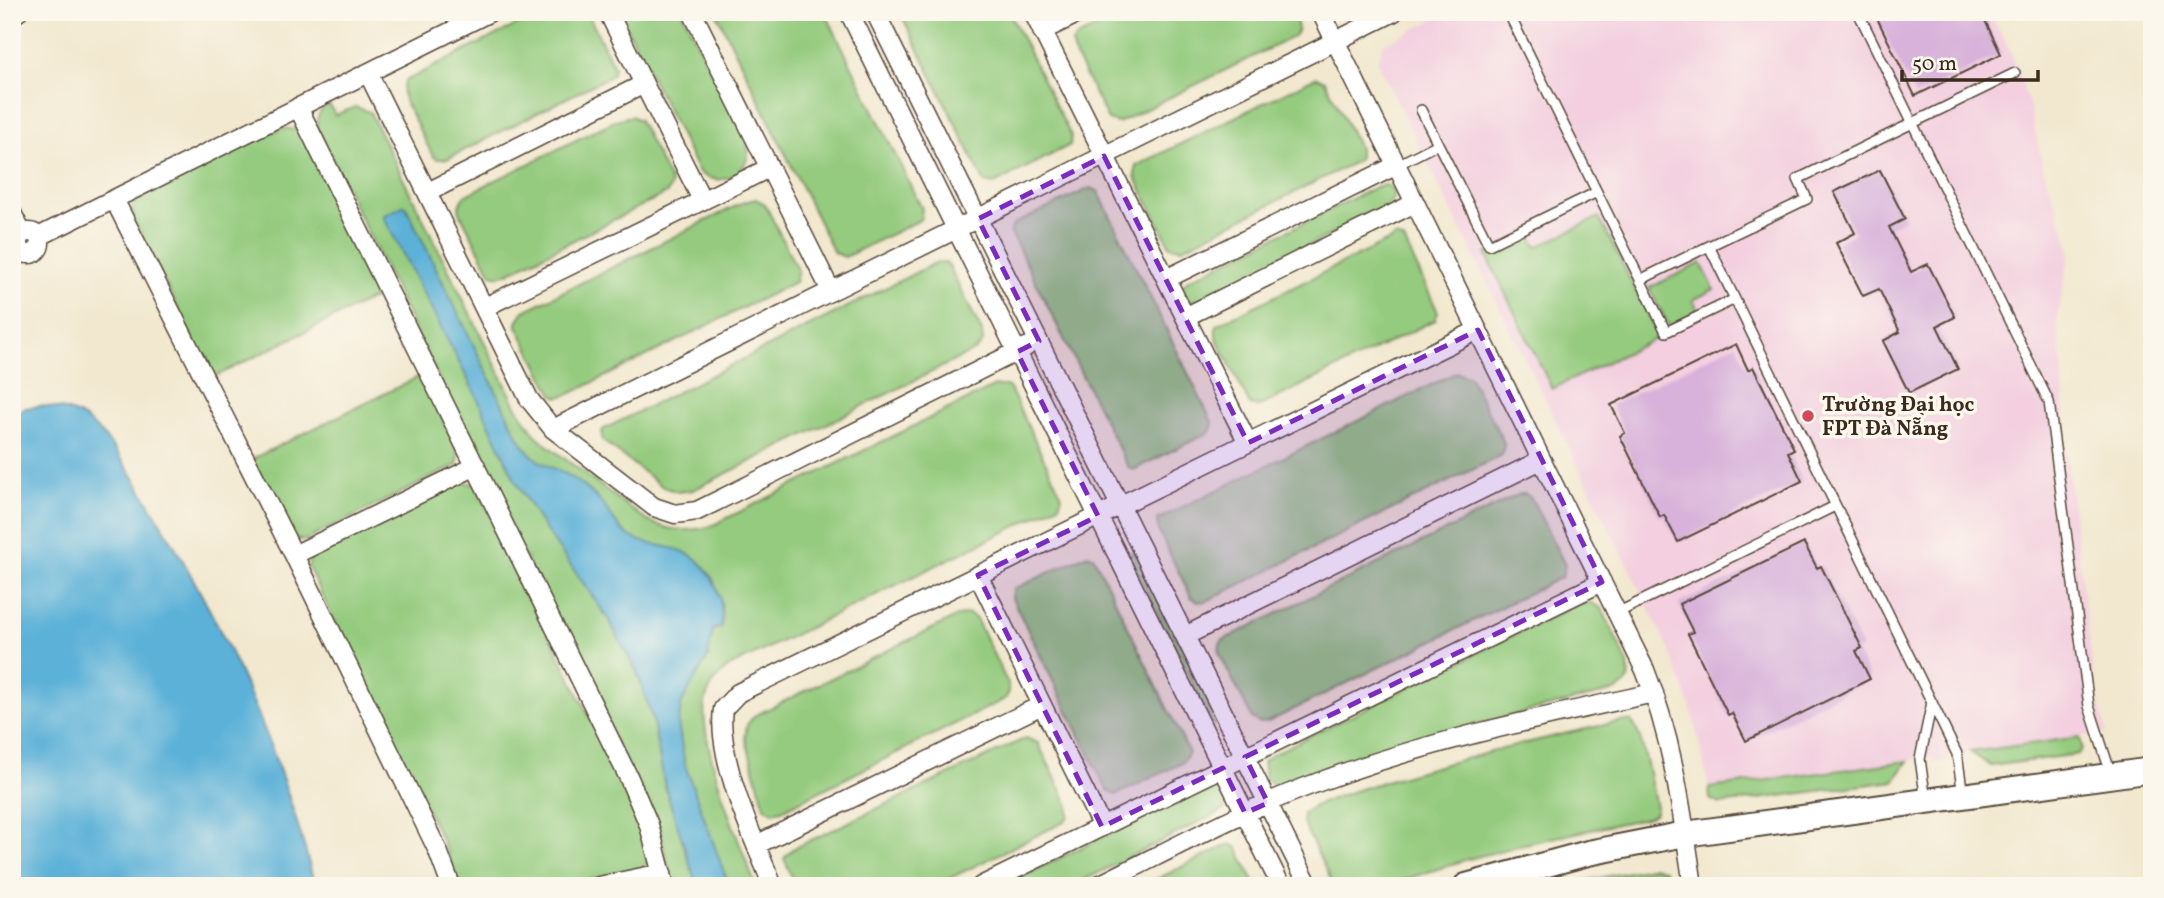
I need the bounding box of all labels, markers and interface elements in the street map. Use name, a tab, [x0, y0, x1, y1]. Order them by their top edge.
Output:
scale bar	[1902, 38, 2038, 82]
text: 50 m	[1912, 50, 1957, 79]
place label: Trường Đại học FPT Đà Nẵng	[1822, 391, 1974, 444]
marker: Trường Đại học FPT Đà Nẵng	[1800, 408, 1816, 424]

